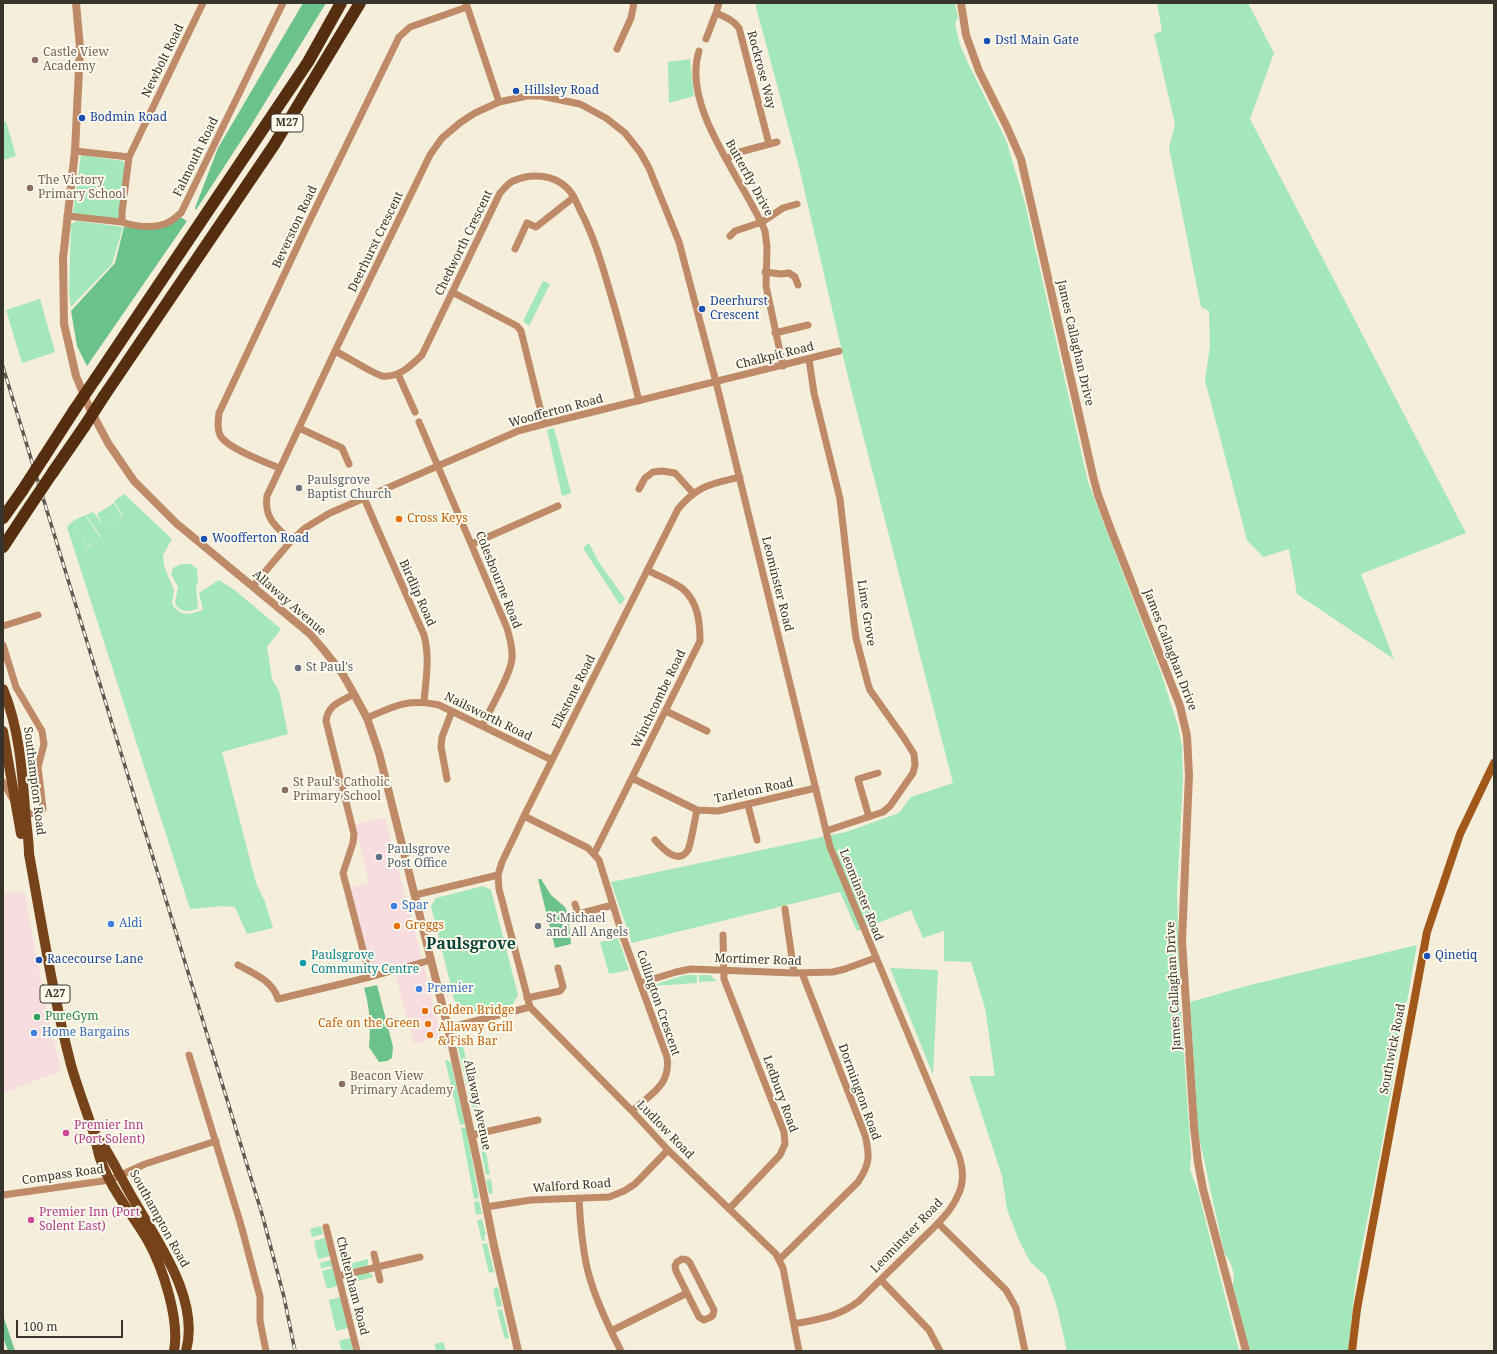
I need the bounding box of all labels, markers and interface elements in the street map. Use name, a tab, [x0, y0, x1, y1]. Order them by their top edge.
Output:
street label: Newbolt Road	[139, 22, 187, 100]
street label: Rockrose Way	[744, 29, 778, 111]
place label: Dstl Main Gate	[995, 34, 1079, 48]
marker: Dstl Main Gate	[982, 36, 992, 46]
place label: Castle View Academy	[43, 46, 109, 74]
marker: Castle View Academy	[30, 55, 40, 65]
place label: Hillsley Road	[524, 84, 599, 98]
marker: Hillsley Road	[511, 86, 521, 96]
place label: Bodmin Road	[90, 111, 167, 125]
marker: Bodmin Road	[77, 113, 87, 123]
road number: M27	[271, 114, 303, 132]
street label: Falmouth Road	[170, 115, 222, 199]
street label: Butterfly Drive	[722, 137, 776, 219]
place label: The Victory Primary School	[38, 174, 126, 202]
marker: The Victory Primary School	[25, 183, 35, 193]
street label: Beverston Road	[270, 183, 320, 271]
street label: Chedworth Crescent	[432, 188, 496, 298]
street label: Deerhurst Crescent	[345, 189, 407, 295]
street label: James Callaghan Drive	[1053, 279, 1097, 407]
place label: Deerhurst Crescent	[710, 295, 768, 323]
marker: Deerhurst Crescent	[697, 304, 707, 314]
street label: Chalkpit Road	[734, 339, 816, 373]
street label: Woofferton Road	[507, 391, 605, 431]
place label: Paulsgrove Baptist Church	[307, 474, 392, 502]
marker: Paulsgrove Baptist Church	[294, 483, 304, 493]
place label: Cross Keys	[407, 512, 468, 526]
marker: Cross Keys	[394, 514, 404, 524]
street label: Colesbourne Road	[472, 529, 524, 631]
place label: Woofferton Road	[212, 532, 309, 546]
marker: Woofferton Road	[199, 534, 209, 544]
street label: Leominster Road	[758, 535, 796, 633]
street label: Birdlip Road	[396, 557, 438, 629]
street label: Allaway Avenue	[249, 567, 329, 639]
street label: Lime Grove	[854, 579, 878, 647]
street label: James Callaghan Drive	[1140, 587, 1200, 713]
street label: Winchcombe Road	[629, 647, 689, 751]
street label: Elkstone Road	[549, 653, 599, 731]
place label: St Paul's	[306, 661, 353, 675]
marker: St Paul's	[293, 663, 303, 673]
street label: Nailsworth Road	[442, 690, 534, 744]
street label: Southampton Road	[20, 726, 48, 836]
place label: St Paul's Catholic Primary School	[293, 776, 390, 804]
street label: Tarleton Road	[713, 776, 795, 806]
marker: St Paul's Catholic Primary School	[280, 785, 290, 795]
place label: Paulsgrove Post Office	[387, 843, 450, 871]
street label: Leominster Road	[836, 847, 886, 943]
marker: Paulsgrove Post Office	[374, 852, 384, 862]
place label: Spar	[402, 899, 428, 913]
marker: Spar	[389, 901, 399, 911]
place label: St Michael and All Angels	[546, 912, 628, 940]
place label: Aldi	[119, 917, 142, 931]
marker: Aldi	[106, 919, 116, 929]
place label: Greggs	[405, 919, 444, 933]
marker: Greggs	[392, 921, 402, 931]
marker: St Michael and All Angels	[533, 921, 543, 931]
street label: James Callaghan Drive	[1163, 921, 1185, 1051]
district label: Paulsgrove	[426, 934, 516, 954]
street label: Collington Crescent	[633, 948, 683, 1058]
place label: Paulsgrove Community Centre	[311, 949, 419, 977]
place label: Qinetiq	[1435, 949, 1477, 963]
street label: Mortimer Road	[714, 951, 802, 969]
marker: Qinetiq	[1422, 951, 1432, 961]
place label: Racecourse Lane	[47, 953, 143, 967]
marker: Racecourse Lane	[34, 955, 44, 965]
marker: Paulsgrove Community Centre	[298, 958, 308, 968]
place label: Premier	[427, 982, 474, 996]
marker: Premier	[414, 984, 424, 994]
road number: A27	[40, 985, 70, 1003]
street label: Southwick Road	[1377, 1002, 1409, 1096]
place label: Golden Bridge	[433, 1004, 514, 1018]
marker: Golden Bridge	[420, 1006, 430, 1016]
place label: PureGym	[45, 1010, 99, 1024]
marker: PureGym	[32, 1012, 42, 1022]
place label: Cafe on the Green	[318, 1017, 420, 1031]
marker: Cafe on the Green	[423, 1019, 433, 1029]
place label: Allaway Grill & Fish Bar	[438, 1021, 513, 1049]
place label: Home Bargains	[42, 1026, 130, 1040]
marker: Home Bargains	[29, 1028, 39, 1038]
marker: Allaway Grill & Fish Bar	[425, 1030, 435, 1040]
street label: Dormington Road	[835, 1042, 883, 1142]
street label: Ledbury Road	[759, 1054, 801, 1134]
street label: Allaway Avenue	[460, 1058, 494, 1152]
place label: Beacon View Primary Academy	[350, 1070, 453, 1098]
marker: Beacon View Primary Academy	[337, 1079, 347, 1089]
street label: Ludlow Road	[634, 1098, 696, 1162]
place label: Premier Inn (Port Solent)	[74, 1119, 145, 1147]
marker: Premier Inn (Port Solent)	[61, 1128, 71, 1138]
street label: Compass Road	[21, 1162, 105, 1188]
street label: Southampton Road	[126, 1168, 192, 1270]
street label: Walford Road	[532, 1176, 612, 1196]
street label: Leominster Road	[868, 1196, 946, 1276]
place label: Premier Inn (Port Solent East)	[39, 1206, 140, 1234]
marker: Premier Inn (Port Solent East)	[26, 1215, 36, 1225]
street label: Cheltenham Road	[333, 1235, 371, 1337]
scale bar	[18, 1312, 125, 1338]
text: 100 m	[23, 1318, 58, 1335]

